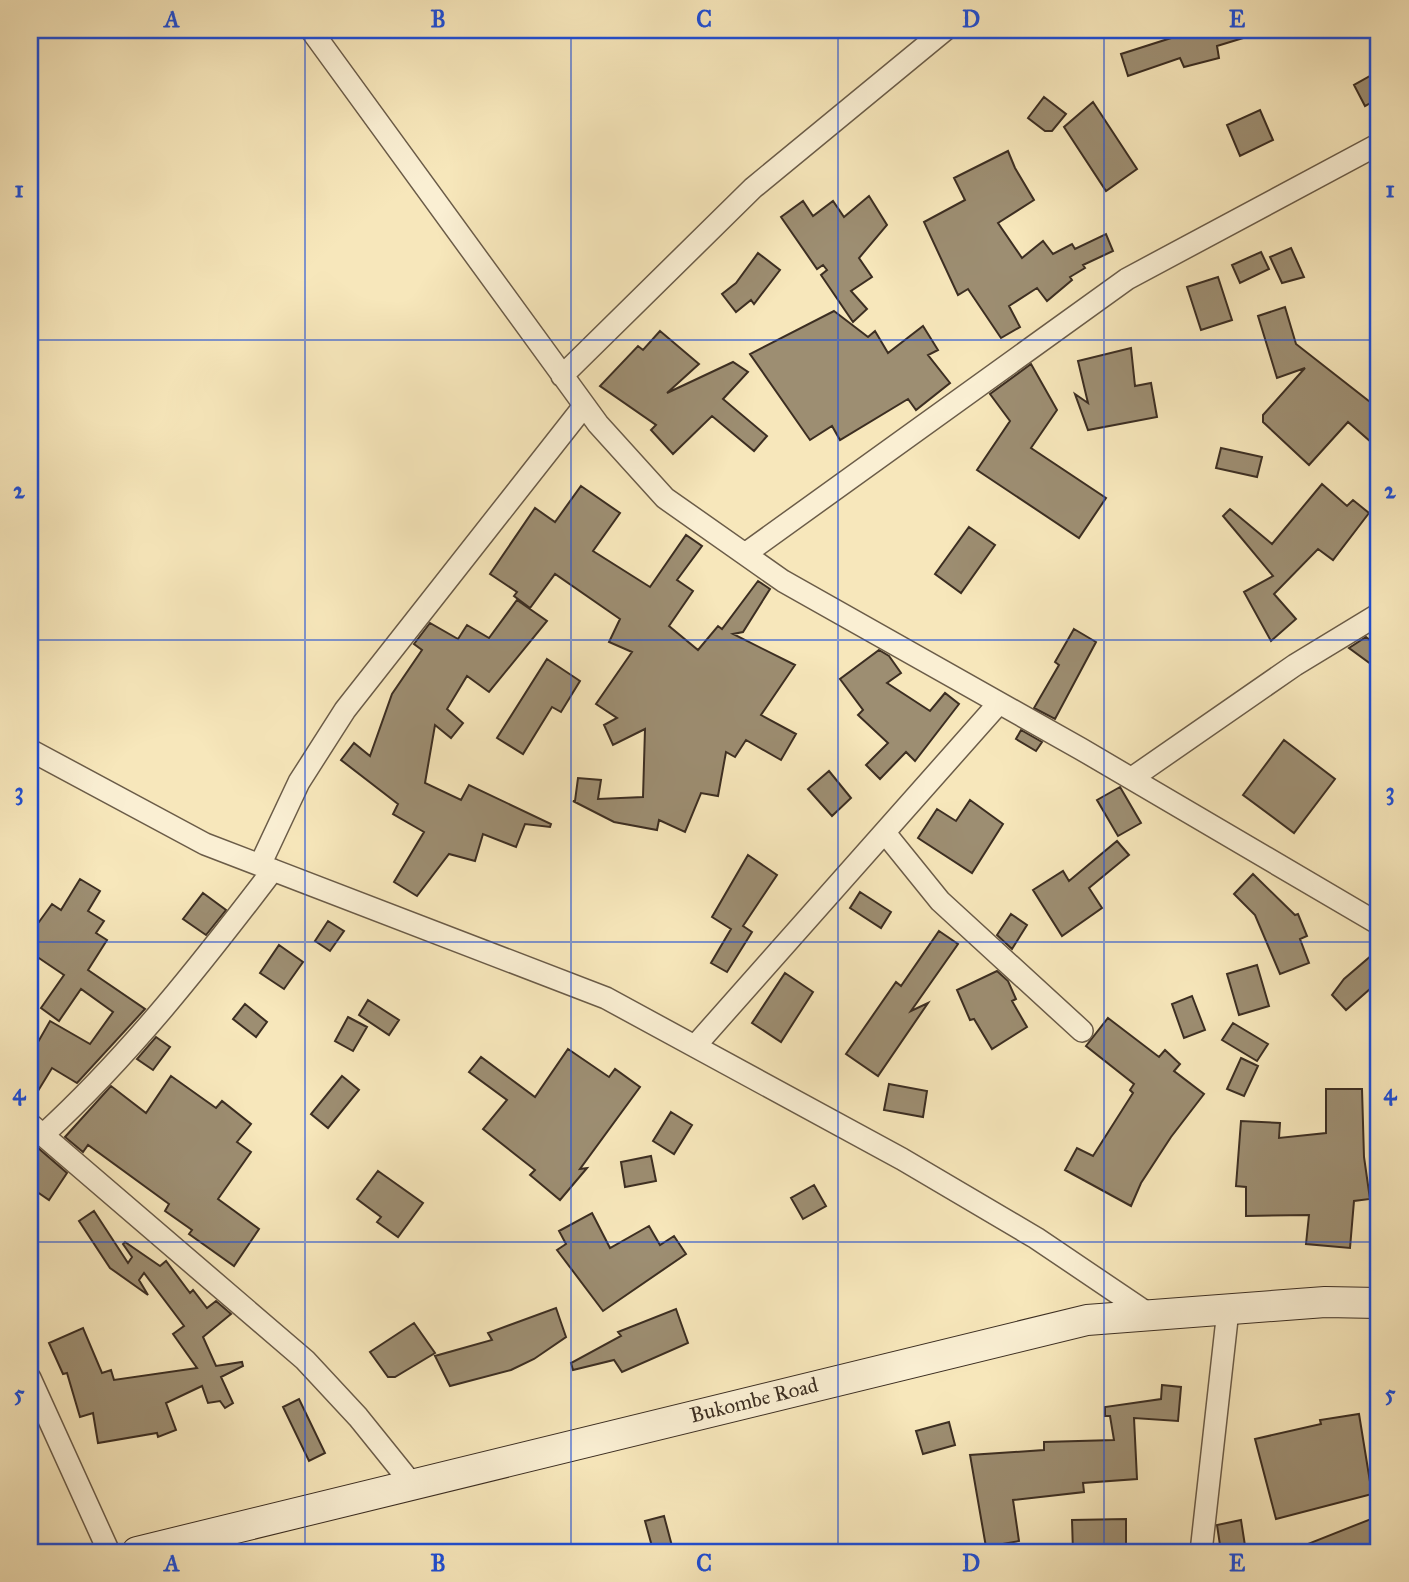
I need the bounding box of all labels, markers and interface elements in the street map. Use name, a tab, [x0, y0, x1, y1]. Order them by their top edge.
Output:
text: A	[162, 5, 180, 33]
text: B	[430, 5, 446, 33]
text: C	[696, 5, 712, 33]
text: D	[962, 5, 980, 33]
text: E	[1229, 5, 1246, 33]
text: 1	[14, 175, 24, 203]
text: 1	[1385, 175, 1395, 203]
text: 2	[13, 476, 25, 504]
text: 2	[1384, 476, 1396, 504]
text: 3	[14, 777, 24, 806]
text: 3	[1385, 777, 1395, 806]
text: 4	[13, 1078, 27, 1106]
text: 4	[1384, 1078, 1398, 1106]
street label: Bukombe Road	[687, 1371, 821, 1428]
text: 5	[14, 1379, 25, 1407]
text: 5	[1385, 1379, 1396, 1407]
text: A	[162, 1549, 180, 1577]
text: B	[430, 1549, 446, 1577]
text: C	[696, 1549, 712, 1577]
text: D	[962, 1549, 980, 1577]
text: E	[1229, 1549, 1246, 1577]

